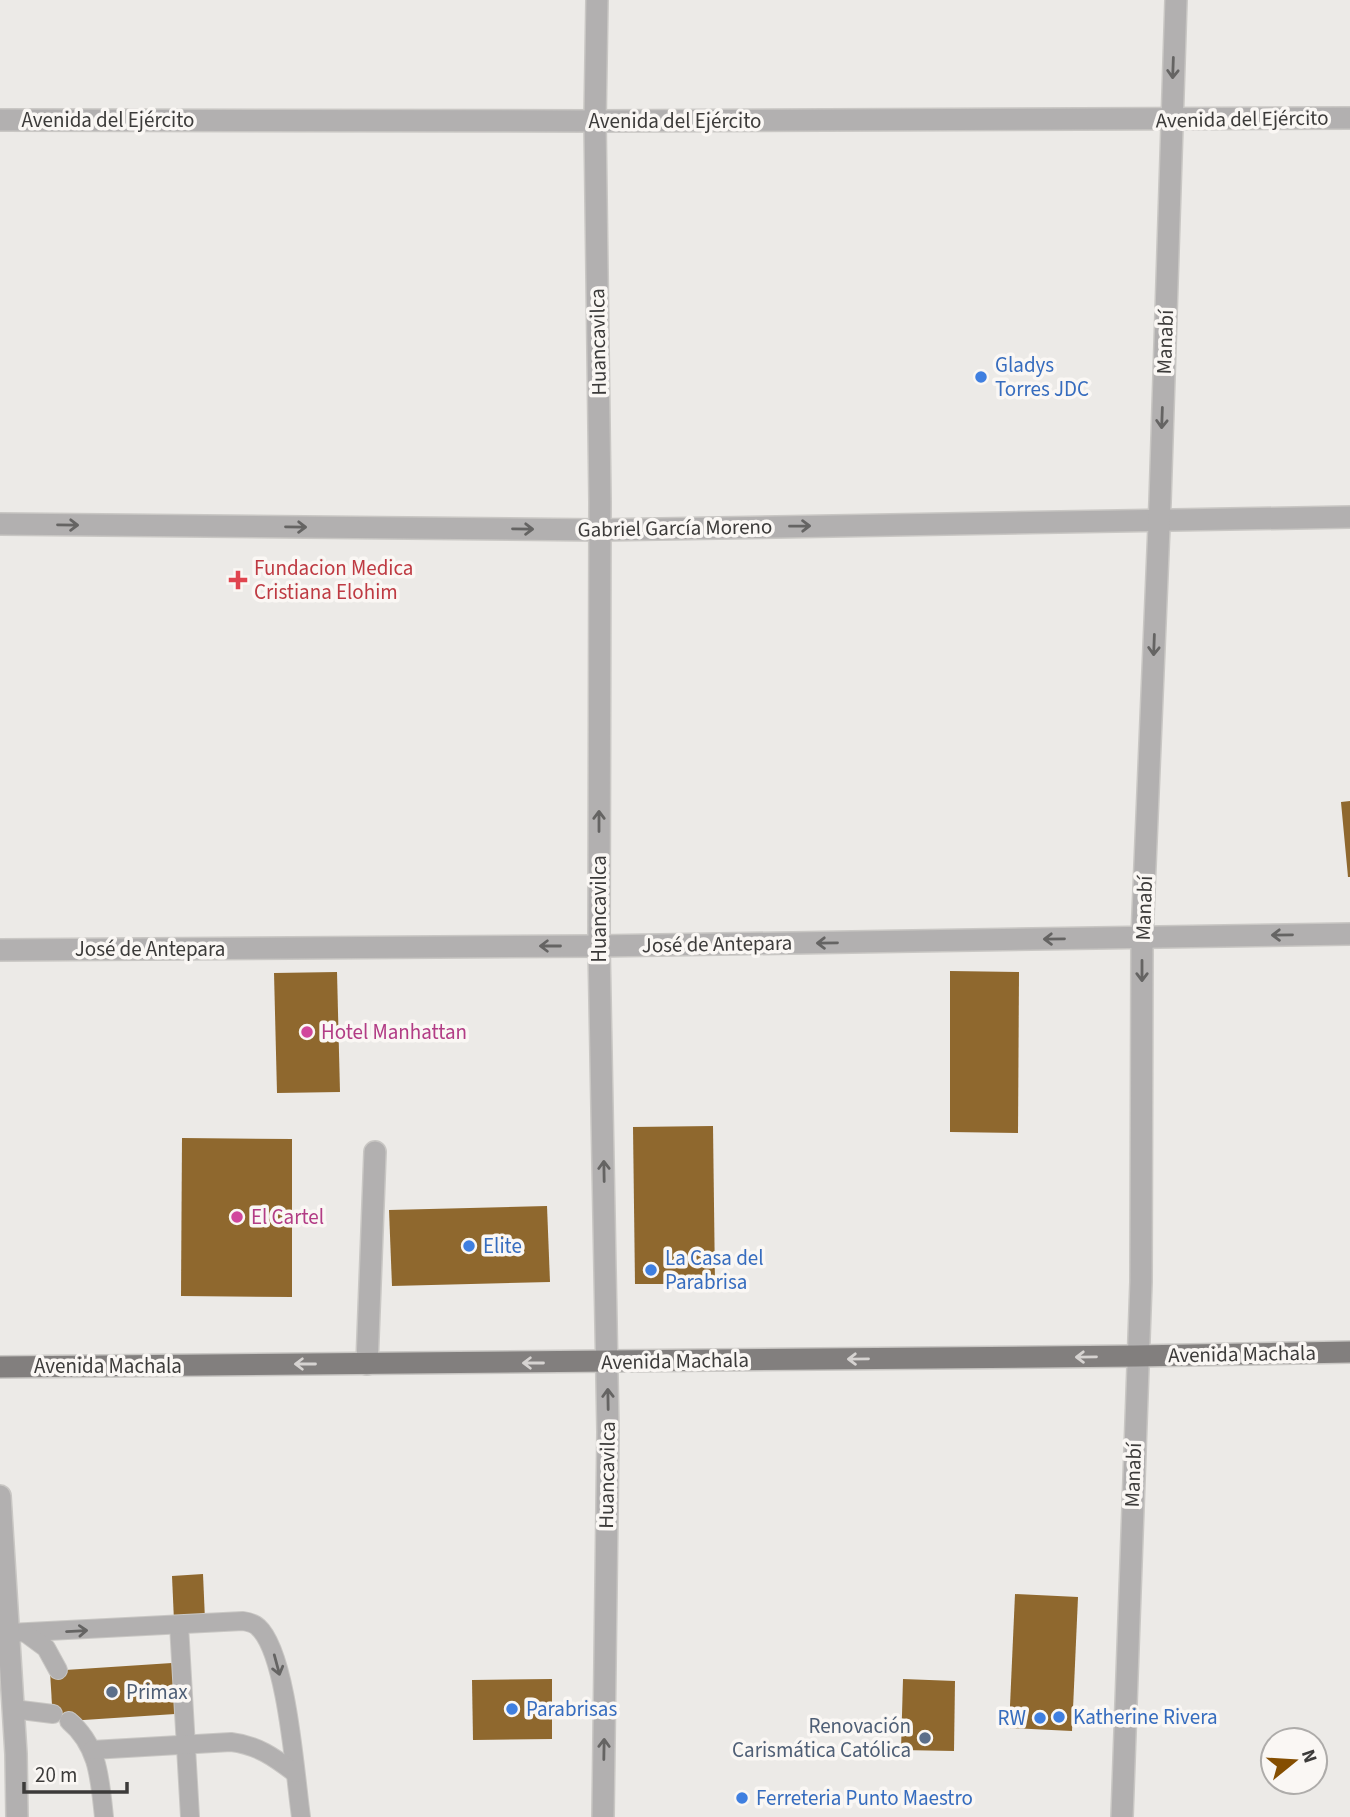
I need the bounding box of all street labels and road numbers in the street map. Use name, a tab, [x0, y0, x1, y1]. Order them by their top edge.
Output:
street label: Avenida del Ejército	[1155, 102, 1329, 136]
street label: Avenida del Ejército	[22, 105, 194, 135]
street label: Avenida del Ejército	[589, 106, 761, 136]
street label: Huancavilca	[582, 288, 614, 396]
street label: Manabí	[1149, 308, 1181, 375]
street label: Gabriel García Moreno	[577, 511, 773, 545]
street label: Huancavilca	[584, 855, 614, 963]
street label: Manabí	[1128, 874, 1160, 941]
street label: José de Antepara	[641, 928, 793, 960]
street label: José de Antepara	[75, 934, 225, 964]
street label: Avenida Machala	[1168, 1338, 1316, 1370]
street label: Avenida Machala	[601, 1345, 749, 1377]
street label: Avenida Machala	[34, 1351, 182, 1381]
street label: Huancavilca	[591, 1421, 623, 1529]
street label: Manabí	[1117, 1441, 1149, 1508]

